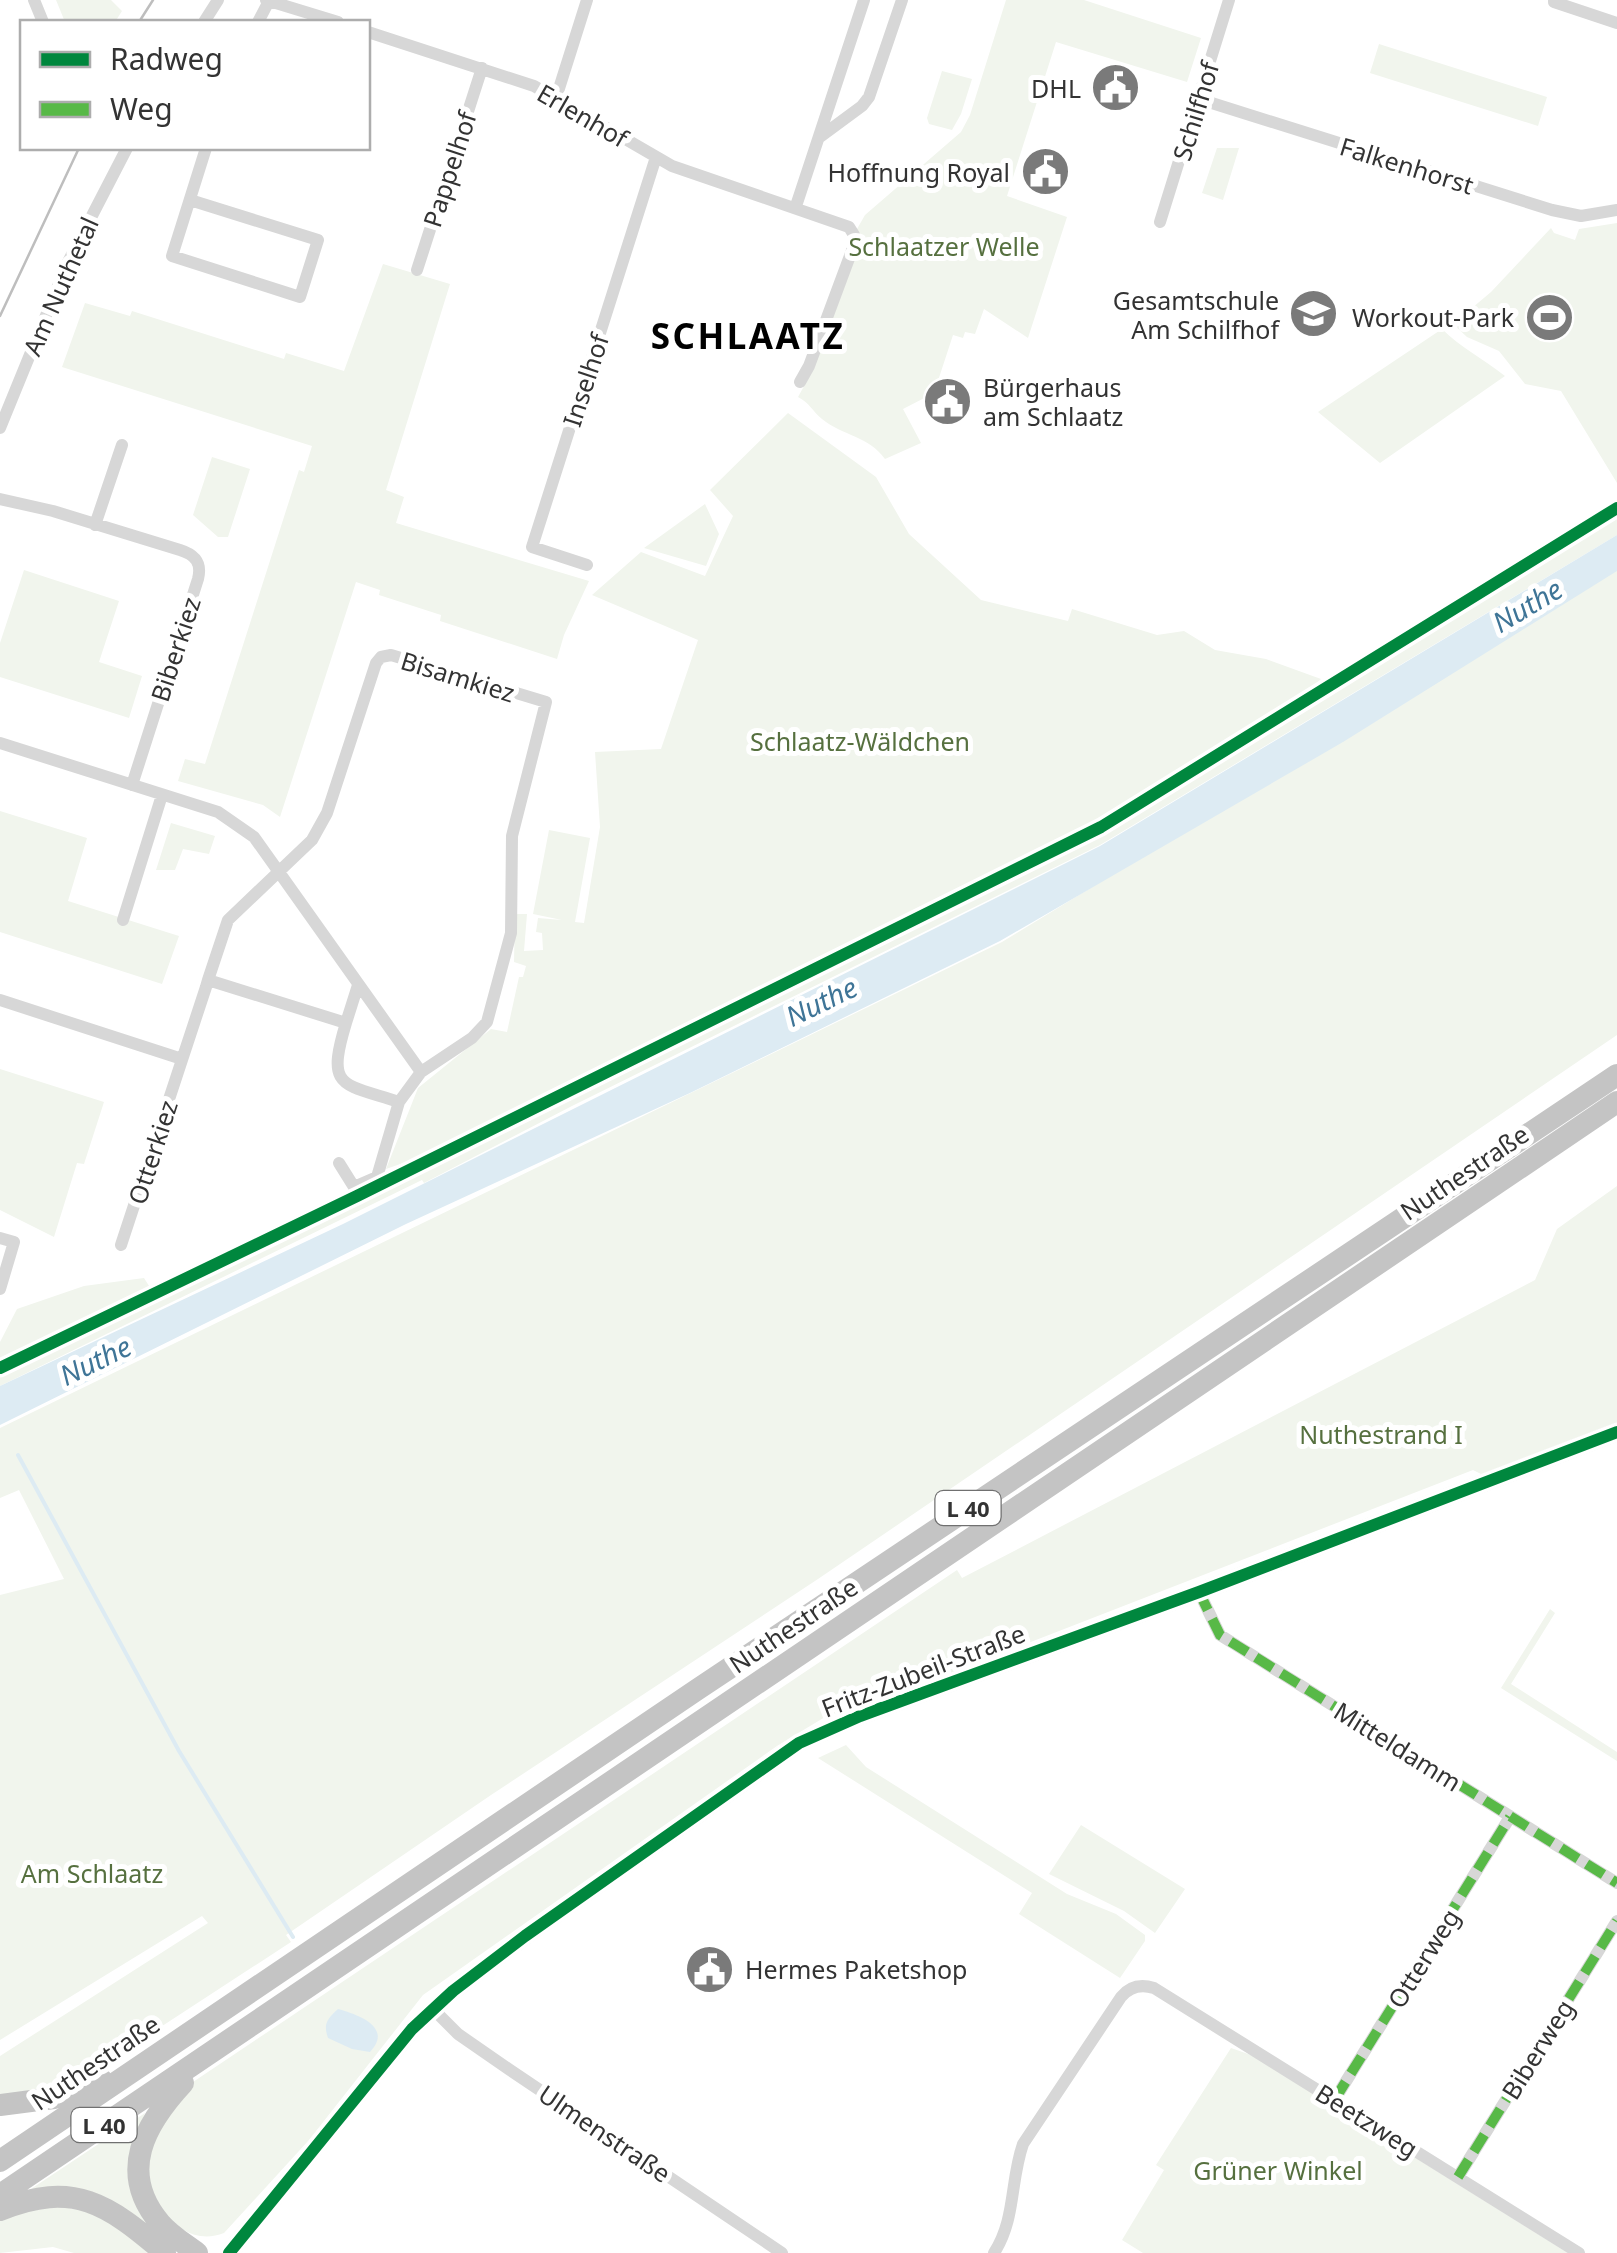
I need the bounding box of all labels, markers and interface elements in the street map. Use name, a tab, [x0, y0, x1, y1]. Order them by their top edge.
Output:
legend	[20, 20, 370, 150]
text: Radweg	[110, 38, 223, 79]
street label: Schilfhof	[1164, 56, 1227, 165]
public building icon: DHL	[1090, 62, 1142, 114]
place label: DHL	[1031, 71, 1081, 105]
street label: Erlenhof	[531, 75, 636, 155]
text: Weg	[110, 88, 173, 129]
street label: Pappelhof	[414, 106, 484, 231]
street label: Falkenhorst	[1336, 129, 1478, 201]
public building icon: Hoffnung Royal	[1019, 146, 1071, 198]
place label: Hoffnung Royal	[828, 155, 1010, 189]
street label: Am Nuthetal	[14, 211, 106, 361]
park label: Schlaatzer Welle	[848, 229, 1040, 263]
place label: Gesamtschule Am Schilfhof	[1113, 283, 1280, 346]
school or university icon: Gesamtschule Am Schilfhof	[1288, 288, 1340, 340]
sports icon: Workout-Park	[1523, 291, 1575, 343]
place label: Workout-Park	[1352, 300, 1515, 334]
district label: SCHLAATZ	[651, 312, 845, 359]
street label: Inselhof	[554, 328, 616, 431]
place label: Bürgerhaus am Schlaatz	[983, 370, 1123, 433]
public building icon: Bürgerhaus am Schlaatz	[922, 375, 974, 427]
water label: Nuthe	[1485, 569, 1569, 641]
street label: Biberkiez	[142, 592, 208, 706]
street label: Bisamkiez	[397, 643, 519, 709]
park label: Schlaatz-Wäldchen	[750, 724, 970, 758]
water label: Nuthe	[779, 967, 863, 1035]
street label: Otterkiez	[119, 1096, 185, 1208]
street label: Nuthestraße	[1393, 1117, 1535, 1227]
water label: Nuthe	[53, 1326, 137, 1394]
park label: Nuthestrand I	[1299, 1417, 1463, 1451]
road number: L 40	[936, 1491, 1000, 1525]
street label: Nuthestraße	[722, 1570, 864, 1680]
street label: Fritz-Zubeil-Straße	[816, 1616, 1030, 1724]
street label: Mitteldamm	[1328, 1693, 1468, 1799]
park label: Am Schlaatz	[21, 1856, 163, 1890]
street label: Otterweg	[1379, 1902, 1467, 2014]
public building icon: Hermes Paketshop	[684, 1943, 736, 1995]
place label: Hermes Paketshop	[745, 1952, 967, 1986]
street label: Biberweg	[1493, 1993, 1581, 2105]
street label: Nuthestraße	[24, 2007, 166, 2117]
street label: Beetzweg	[1310, 2075, 1424, 2165]
street label: Ulmenstraße	[532, 2076, 678, 2190]
road number: L 40	[72, 2108, 136, 2142]
park label: Grüner Winkel	[1193, 2153, 1363, 2187]

